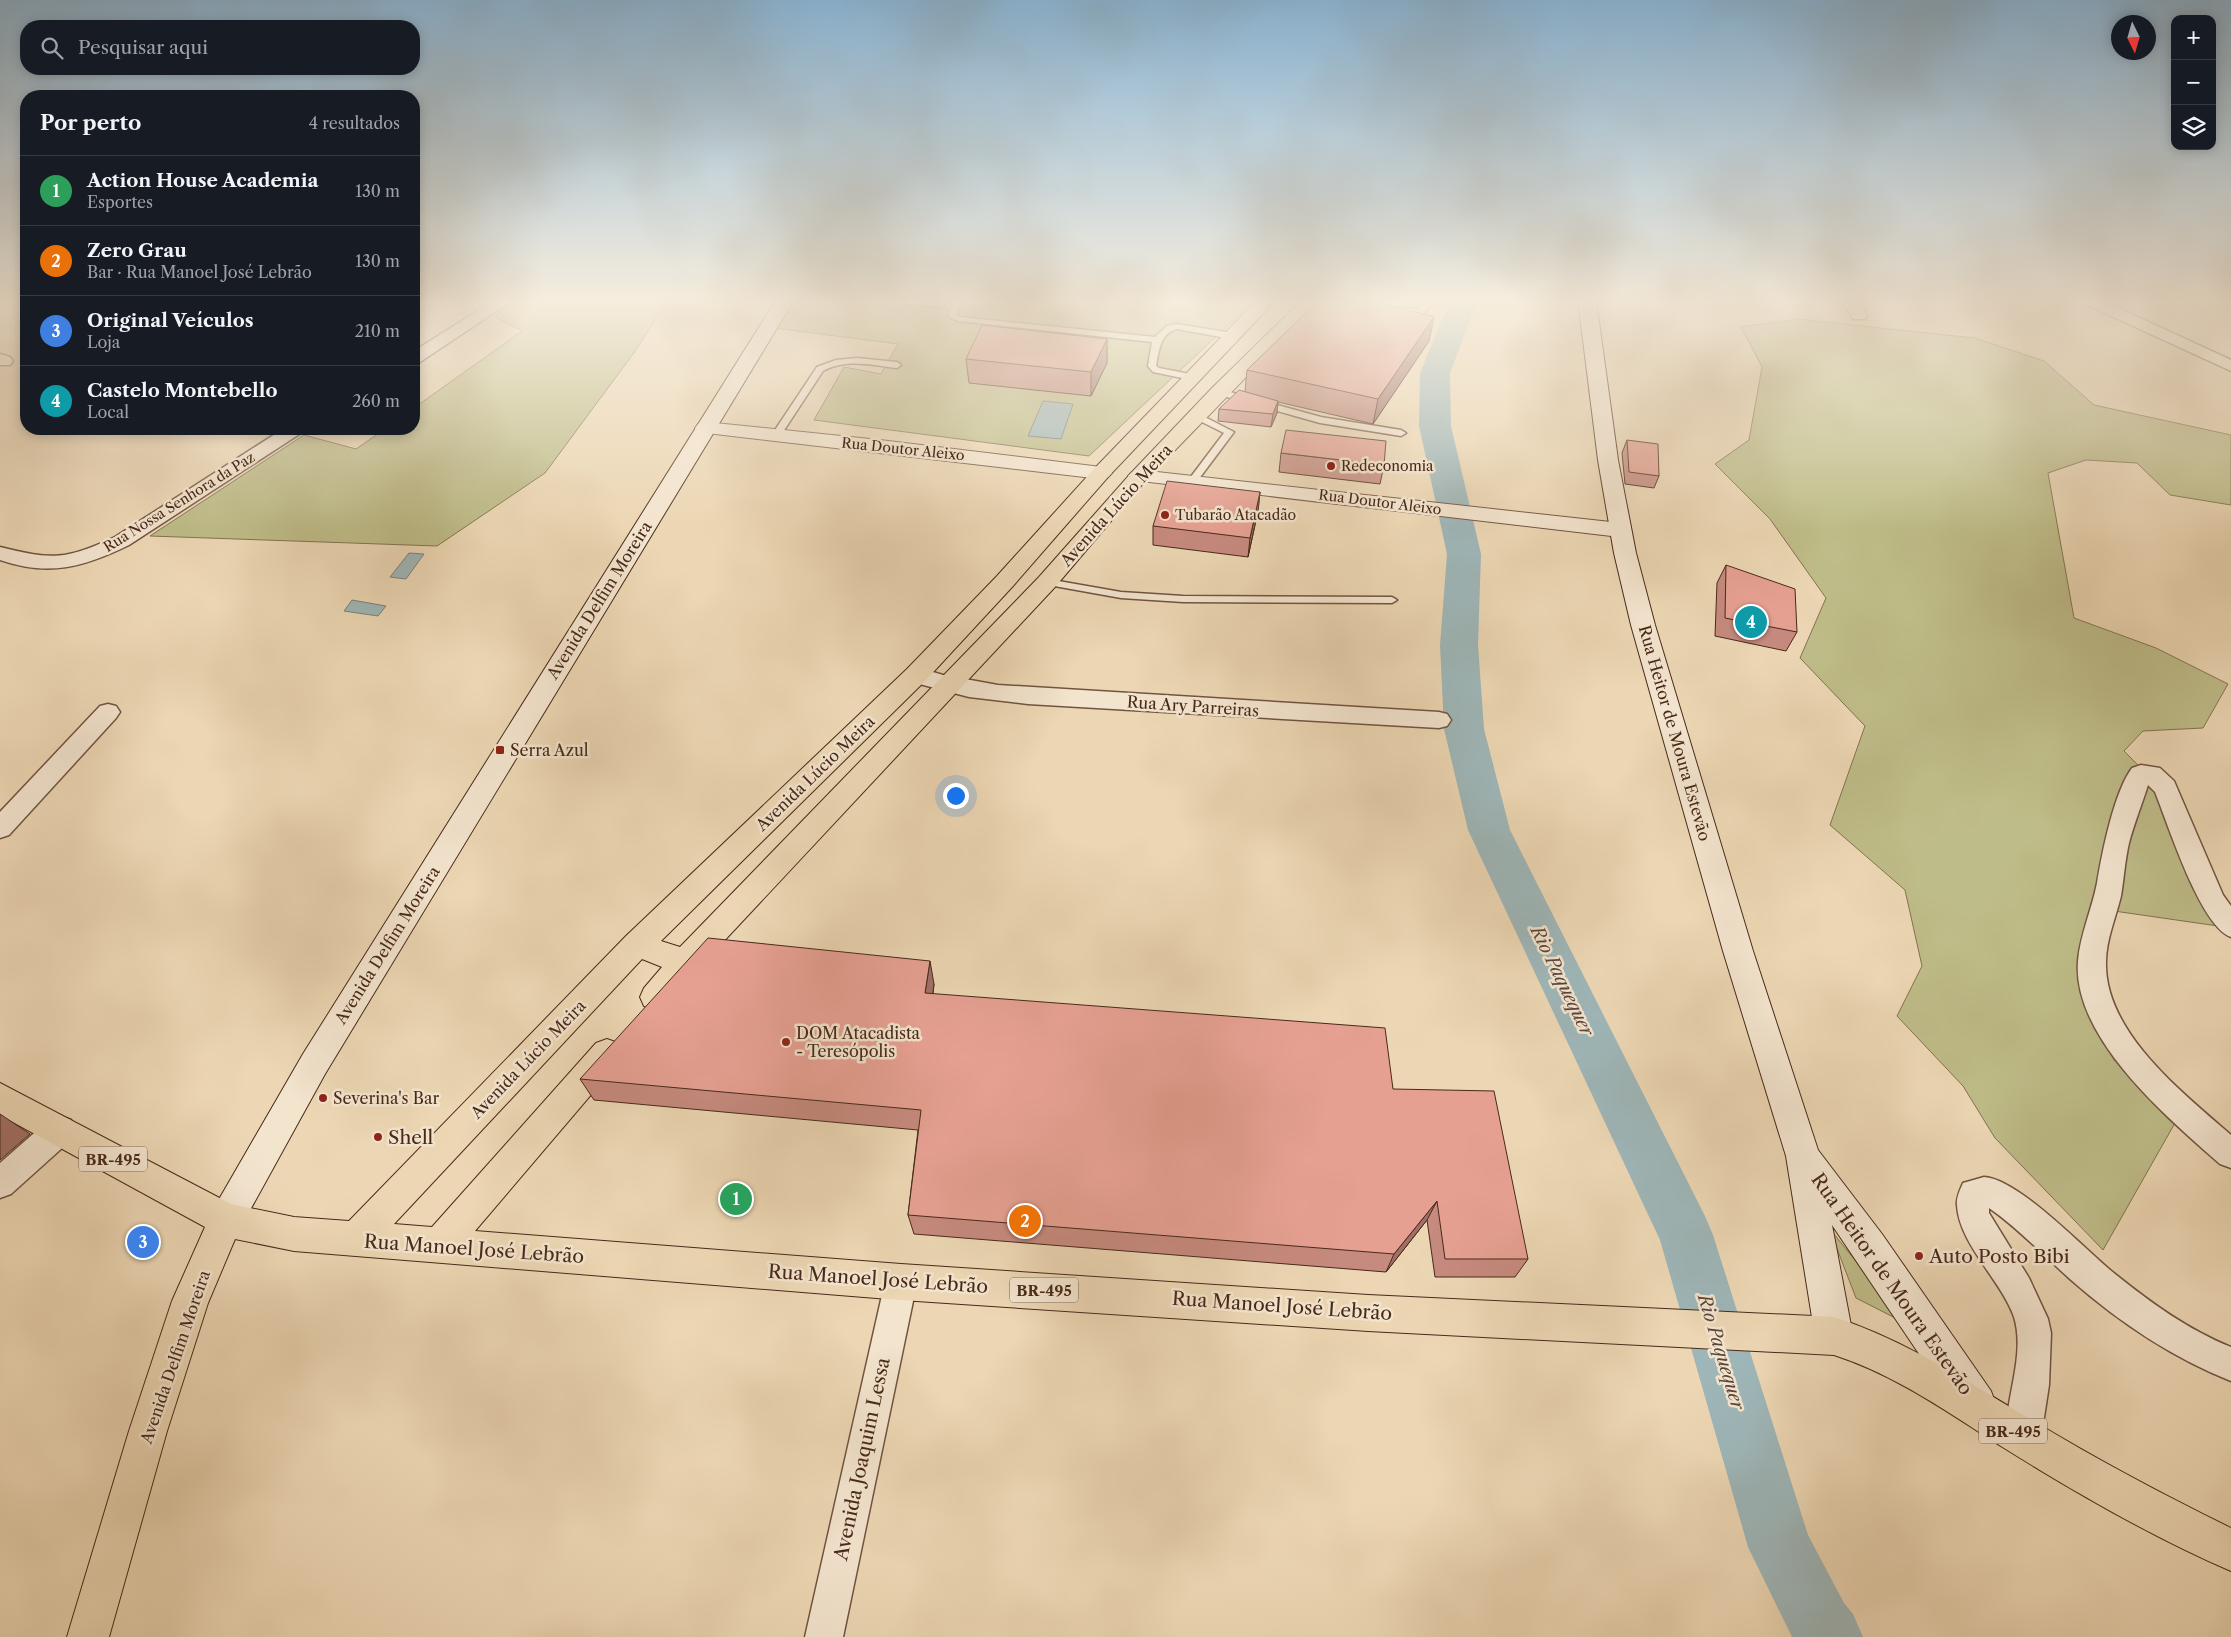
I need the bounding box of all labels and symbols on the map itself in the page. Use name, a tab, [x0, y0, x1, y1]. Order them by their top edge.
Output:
north arrow	[2111, 15, 2156, 60]
street label: Rua Doutor Aleixo	[841, 434, 965, 464]
street label: Avenida Lúcio Meira	[1055, 439, 1176, 571]
street label: Rua Nossa Senhora da Paz	[100, 448, 258, 556]
place label: Redeconomia	[1341, 457, 1434, 475]
marker: Redeconomia	[1325, 460, 1337, 472]
street label: Rua Doutor Aleixo	[1317, 486, 1443, 518]
place label: Tubarão Atacadão	[1175, 506, 1296, 524]
marker: Tubarão Atacadão	[1159, 509, 1171, 521]
street label: Avenida Delfim Moreira	[542, 517, 656, 683]
pin: 4	[1735, 603, 1767, 641]
street label: Rua Heitor de Moura Estevão	[1635, 623, 1715, 843]
street label: Rua Ary Parreiras	[1126, 691, 1260, 721]
street label: Avenida Lúcio Meira	[751, 711, 879, 836]
place label: Serra Azul	[510, 740, 589, 760]
marker: Serra Azul	[494, 744, 506, 756]
your location	[943, 783, 969, 809]
street label: Avenida Delfim Moreira	[330, 862, 444, 1028]
water label: Rio Paquequer	[1525, 921, 1599, 1041]
street label: Avenida Lúcio Meira	[465, 995, 590, 1123]
place label: DOM Atacadista - Teresópolis	[796, 1023, 921, 1061]
marker: DOM Atacadista - Teresópolis	[780, 1036, 792, 1048]
place label: Severina's Bar	[333, 1088, 439, 1108]
marker: Severina's Bar	[317, 1092, 329, 1104]
place label: Shell	[388, 1126, 434, 1149]
marker: Shell	[372, 1131, 384, 1143]
road number: BR-495	[79, 1146, 147, 1172]
street label: Rua Heitor de Moura Estevão	[1806, 1169, 1978, 1399]
pin: 1	[720, 1180, 752, 1218]
pin: 2	[1009, 1202, 1041, 1240]
pin: 3	[127, 1223, 159, 1261]
street label: Rua Manoel José Lebrão	[363, 1230, 585, 1268]
place label: Auto Posto Bibi	[1928, 1245, 2070, 1268]
marker: Auto Posto Bibi	[1913, 1250, 1925, 1262]
street label: Rua Manoel José Lebrão	[767, 1260, 989, 1298]
street label: Avenida Delfim Moreira	[136, 1267, 214, 1447]
road number: BR-495	[1010, 1278, 1078, 1302]
street label: Rua Manoel José Lebrão	[1171, 1287, 1393, 1325]
water label: Rio Paquequer	[1692, 1290, 1750, 1414]
street label: Avenida Joaquim Lessa	[829, 1355, 895, 1564]
road number: BR-495	[1979, 1418, 2047, 1444]

